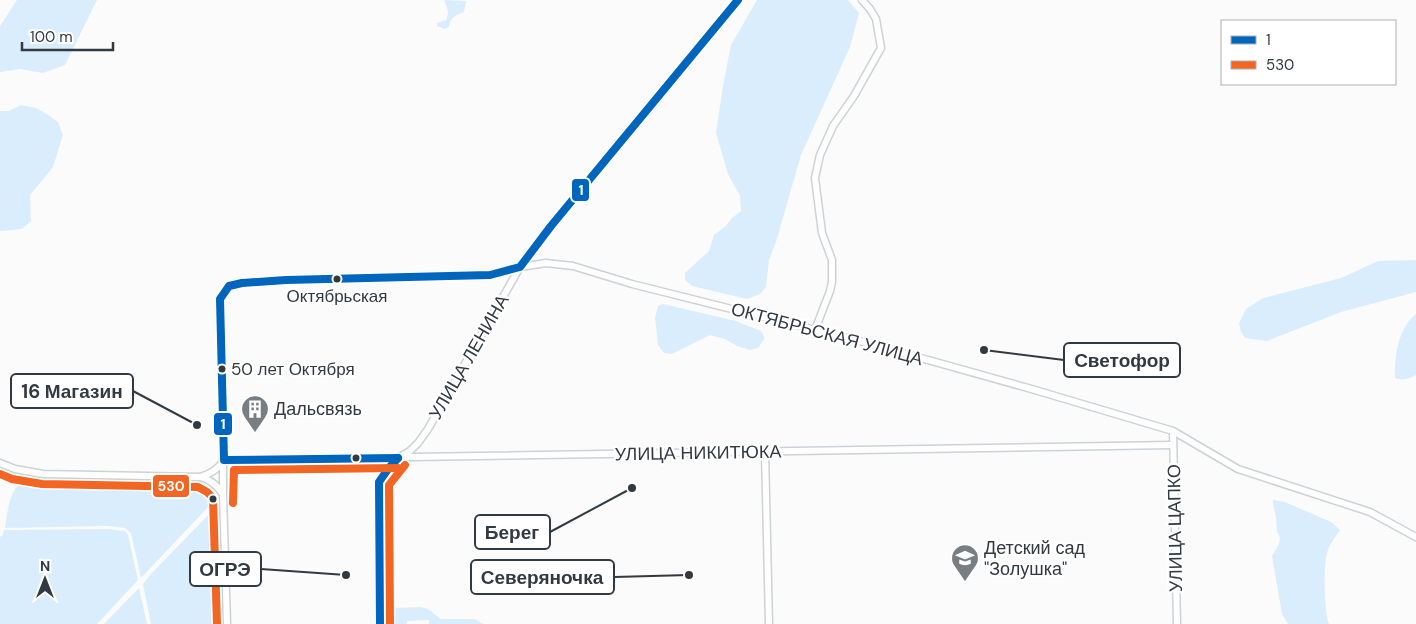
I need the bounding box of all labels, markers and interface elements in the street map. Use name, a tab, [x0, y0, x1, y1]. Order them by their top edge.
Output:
scale bar	[22, 20, 114, 52]
legend	[1221, 20, 1396, 85]
text: 100 m	[30, 27, 73, 47]
text: 1	[1266, 30, 1271, 50]
text: 530	[1266, 55, 1294, 75]
line badge: 1	[571, 178, 590, 202]
text: 1	[578, 181, 584, 199]
marker: Октябрьская	[332, 274, 342, 284]
place label: Октябрьская	[287, 285, 387, 307]
street label: УЛИЦА ЛЕНИНА	[423, 290, 515, 424]
street label: ОКТЯБРЬСКАЯ УЛИЦА	[729, 297, 925, 371]
callout: Светофор	[1064, 343, 1180, 377]
text: Светофор	[1074, 348, 1170, 373]
place label: 50 лет Октября	[231, 358, 355, 380]
marker: 50 лет Октября	[217, 364, 227, 374]
callout: 16 Магазин	[11, 374, 133, 408]
text: 16 Магазин	[21, 379, 123, 404]
building icon: Дальсвязь	[240, 394, 270, 433]
place label: Дальсвязь	[274, 397, 362, 421]
line badge: 1	[213, 412, 233, 436]
text: 1	[220, 415, 226, 433]
street label: УЛИЦА НИКИТЮКА	[614, 440, 782, 466]
unlabelled marker	[351, 453, 361, 463]
street label: УЛИЦА ЦАПКО	[1162, 464, 1188, 592]
line badge: 530	[152, 474, 190, 498]
text: 530	[157, 477, 185, 495]
unlabelled marker	[208, 494, 218, 504]
callout: Берег	[475, 515, 550, 549]
text: Берег	[485, 520, 539, 545]
place label: Детский сад "Золушка"	[984, 536, 1085, 581]
school or university icon: Детский сад "Золушка"	[950, 543, 980, 582]
callout: ОГРЭ	[190, 552, 261, 586]
north arrow	[20, 554, 70, 604]
text: N	[40, 557, 50, 575]
text: ОГРЭ	[199, 557, 251, 582]
callout: Северяночка	[471, 560, 614, 594]
text: Северяночка	[481, 565, 604, 590]

